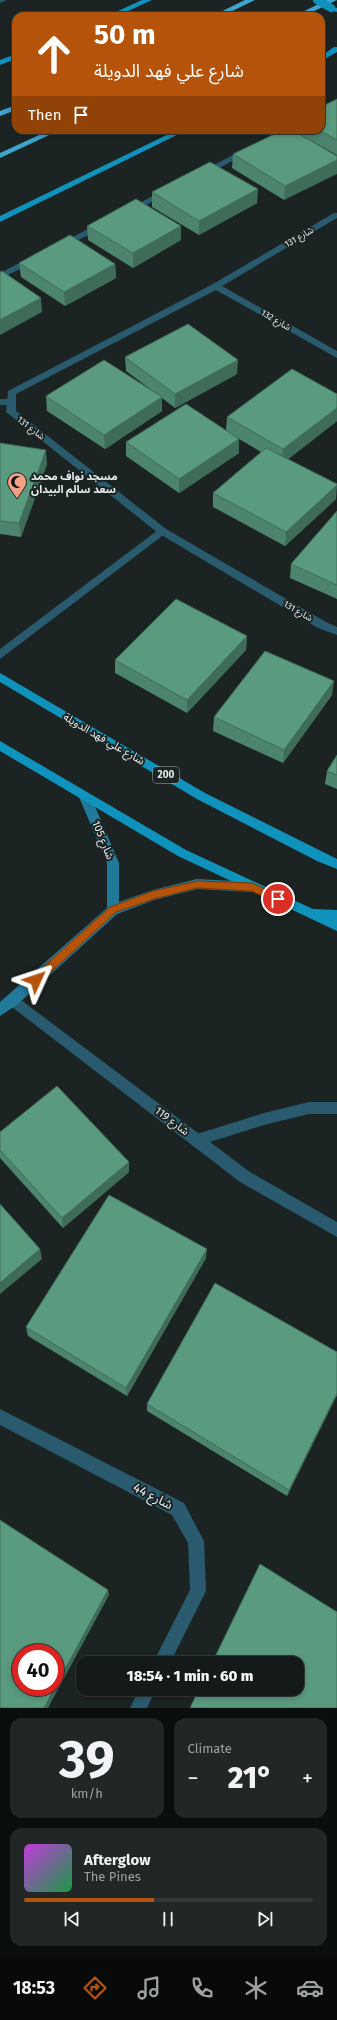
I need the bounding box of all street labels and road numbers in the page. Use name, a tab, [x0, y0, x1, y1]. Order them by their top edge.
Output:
street label: شارع 131	[283, 225, 316, 251]
street label: شارع 132	[258, 307, 293, 334]
street label: شارع 131	[14, 414, 47, 443]
street label: شارع 131	[281, 599, 314, 625]
street label: شارع علي فهد الدويلة	[60, 710, 147, 770]
road number: 200	[153, 767, 179, 783]
street label: شارع 105	[88, 819, 117, 862]
street label: شارع 119	[152, 1104, 192, 1139]
street label: شارع 44	[129, 1480, 175, 1515]

